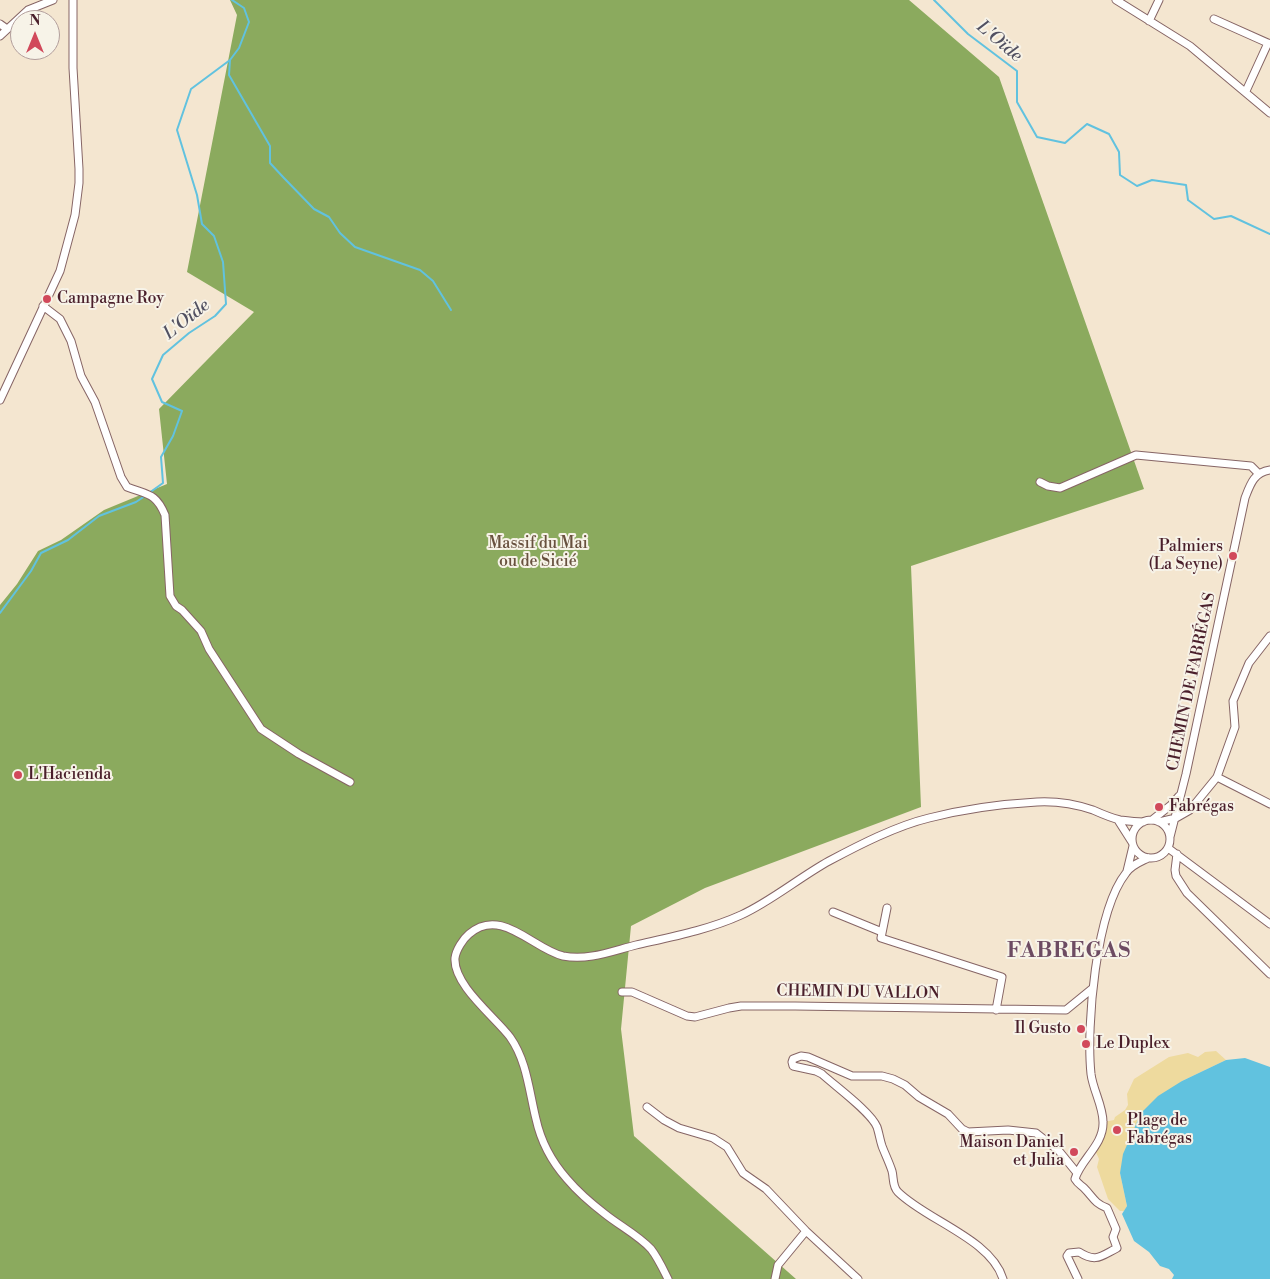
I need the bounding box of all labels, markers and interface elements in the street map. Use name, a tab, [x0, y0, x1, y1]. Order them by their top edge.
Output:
north arrow	[10, 10, 60, 60]
text: N	[29, 12, 41, 30]
water label: L'Oïde	[972, 17, 1026, 67]
place label: Campagne Roy	[57, 289, 164, 309]
marker: Campagne Roy	[41, 293, 53, 305]
water label: L'Oïde	[160, 295, 214, 345]
park label: Massif du Mai ou de Sicié	[488, 534, 588, 572]
place label: Palmiers (La Seyne)	[1149, 537, 1223, 575]
marker: Palmiers (La Seyne)	[1227, 550, 1239, 562]
street label: CHEMIN DE FABRÉGAS	[1164, 591, 1220, 773]
place label: L'Hacienda	[28, 765, 111, 785]
marker: L'Hacienda	[12, 769, 24, 781]
place label: Fabrégas	[1169, 797, 1234, 817]
marker: Fabrégas	[1153, 801, 1165, 813]
district label: FABREGAS	[1006, 939, 1132, 965]
street label: CHEMIN DU VALLON	[776, 982, 940, 1004]
place label: Il Gusto	[1014, 1019, 1071, 1039]
marker: Il Gusto	[1075, 1023, 1087, 1035]
place label: Le Duplex	[1096, 1034, 1170, 1054]
marker: Le Duplex	[1080, 1038, 1092, 1050]
place label: Plage de Fabrégas	[1127, 1111, 1192, 1149]
marker: Plage de Fabrégas	[1111, 1124, 1123, 1136]
place label: Maison Daniel et Julia	[959, 1133, 1064, 1171]
marker: Maison Daniel et Julia	[1068, 1146, 1080, 1158]

